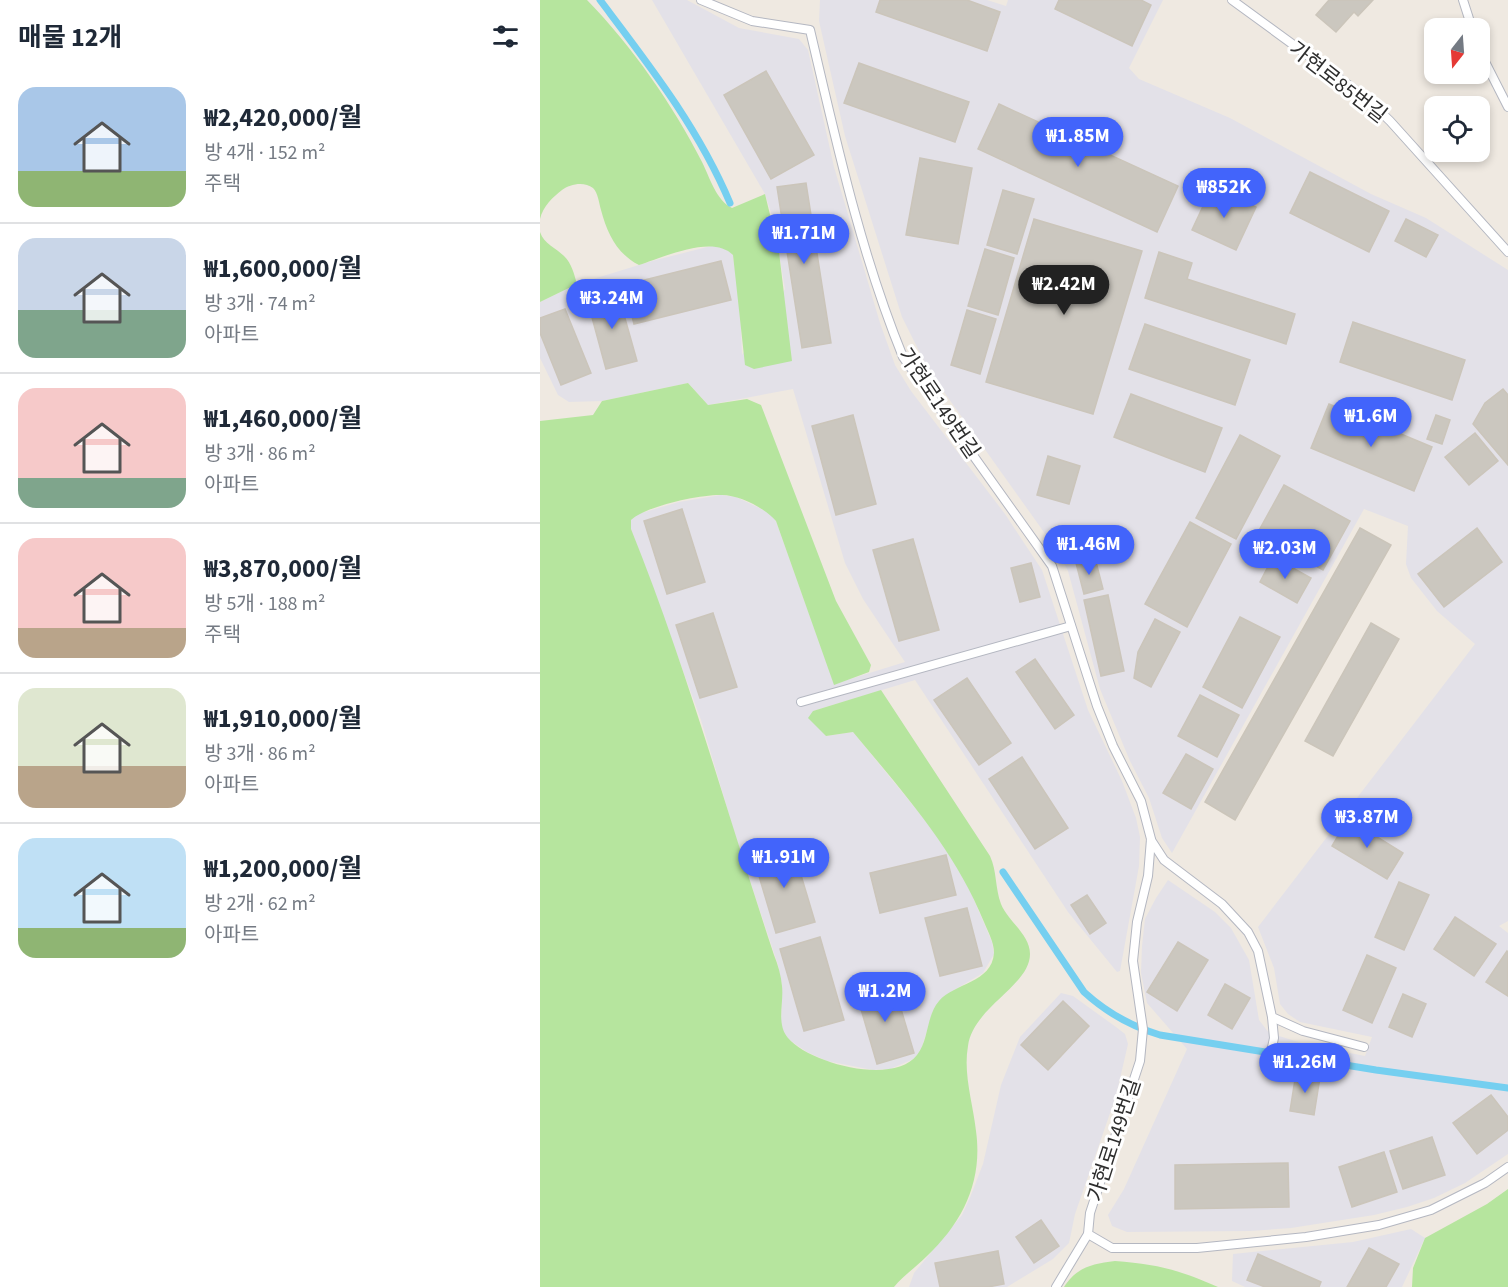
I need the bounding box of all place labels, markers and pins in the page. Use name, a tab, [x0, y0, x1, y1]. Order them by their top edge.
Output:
pin: ₩1.85M	[1029, 117, 1127, 168]
pin: ₩852K	[1182, 168, 1266, 219]
pin: ₩1.71M	[755, 214, 853, 265]
pin: ₩2.42M	[1015, 265, 1113, 316]
pin: ₩3.24M	[563, 279, 661, 330]
pin: ₩1.6M	[1329, 397, 1413, 448]
pin: ₩1.46M	[1040, 525, 1138, 576]
pin: ₩2.03M	[1236, 529, 1334, 580]
pin: ₩3.87M	[1318, 798, 1416, 849]
pin: ₩1.91M	[735, 838, 833, 889]
pin: ₩1.2M	[843, 972, 927, 1023]
pin: ₩1.26M	[1256, 1043, 1354, 1094]

